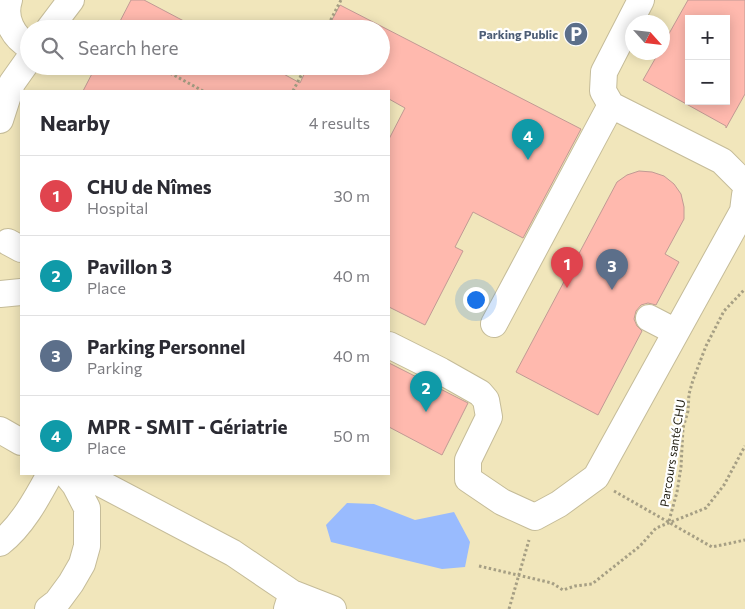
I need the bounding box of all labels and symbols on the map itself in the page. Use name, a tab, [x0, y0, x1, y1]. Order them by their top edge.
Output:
north arrow	[625, 15, 670, 60]
parking icon: Parking Public	[563, 21, 589, 47]
place label: Parking Public	[479, 27, 558, 41]
pin: 4	[512, 119, 544, 160]
pin: 1	[551, 247, 583, 288]
pin: 3	[596, 249, 628, 290]
your location	[463, 287, 489, 313]
pin: 2	[410, 371, 442, 412]
street label: Parcours santé CHU	[657, 398, 687, 508]

